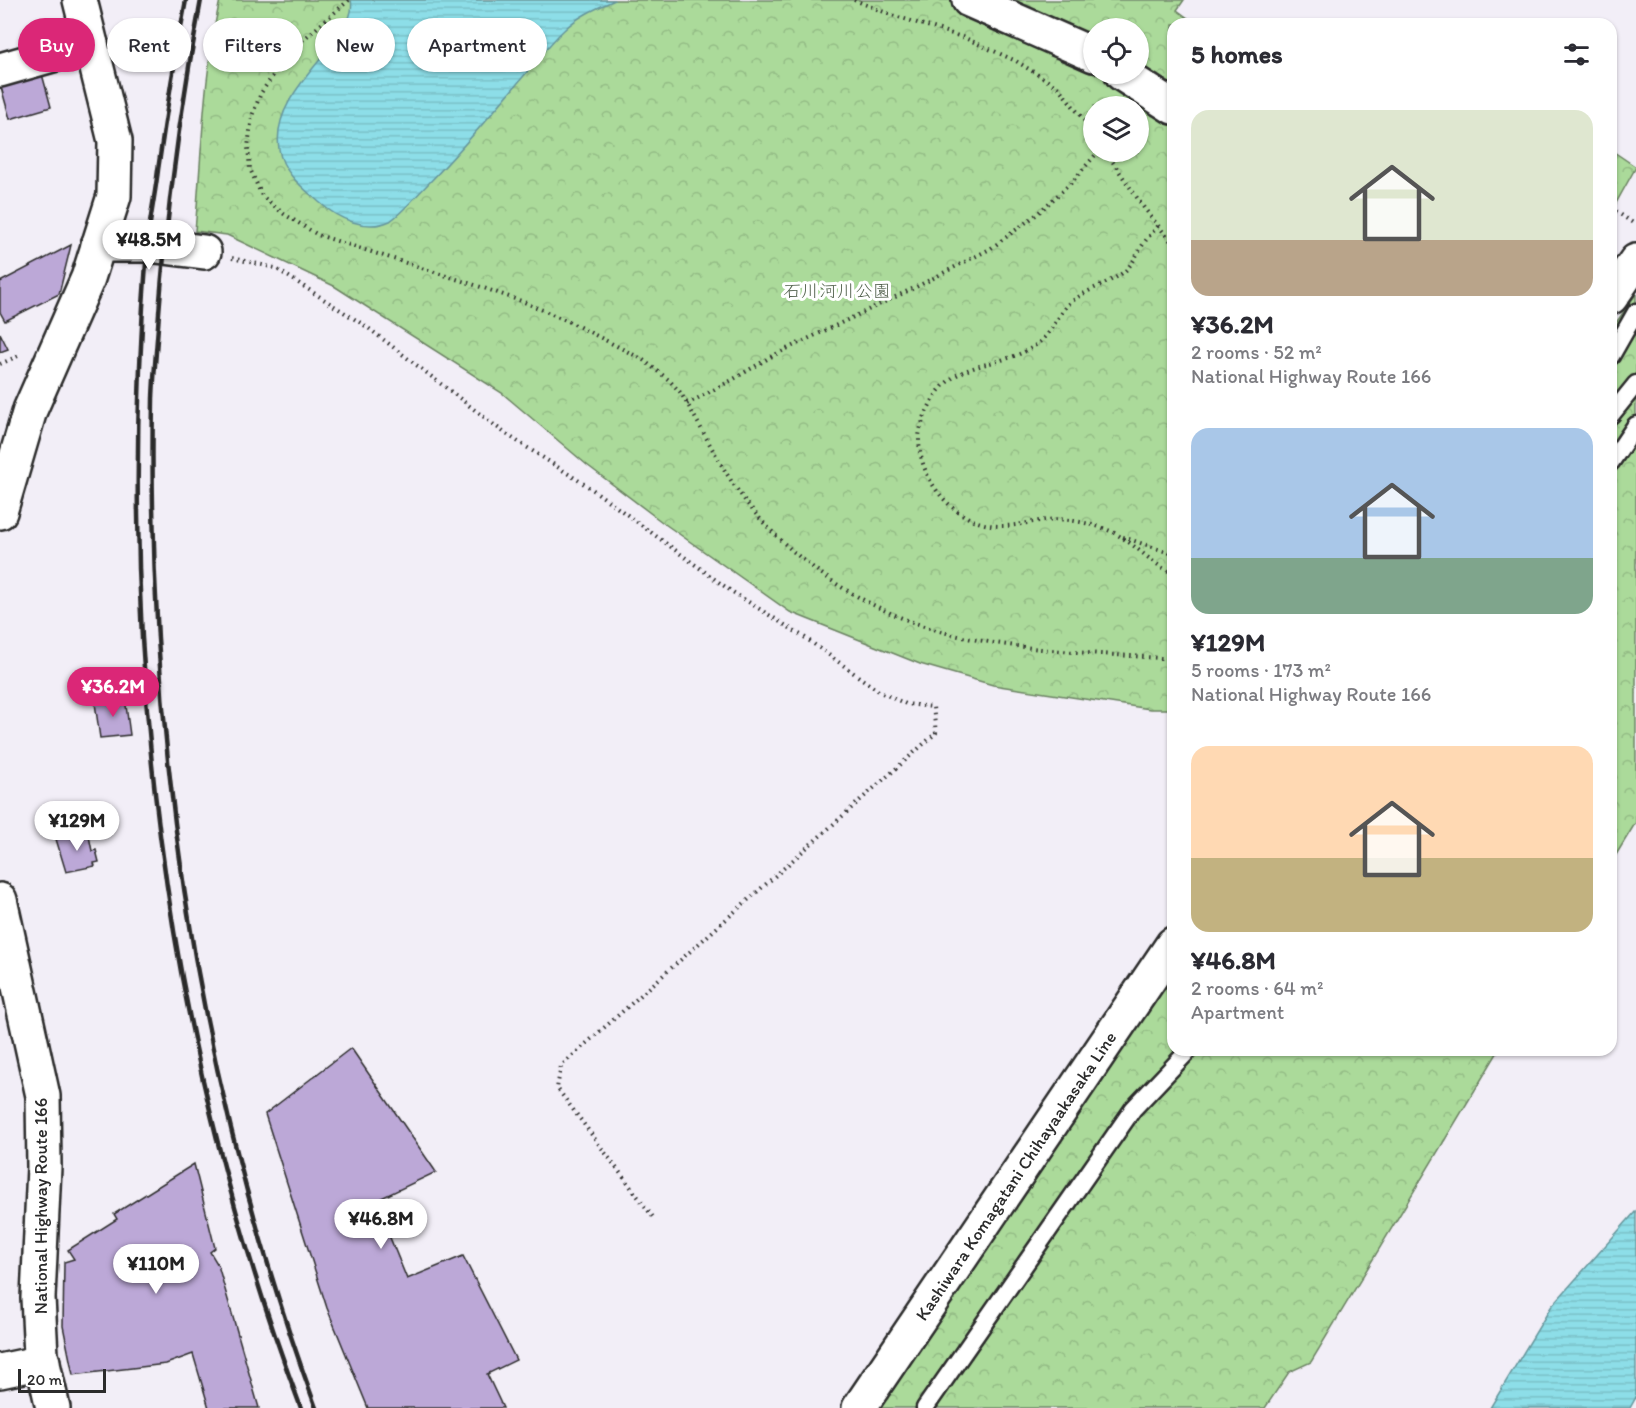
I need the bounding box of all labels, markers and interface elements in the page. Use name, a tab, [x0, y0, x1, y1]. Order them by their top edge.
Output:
chip: Buy	[18, 18, 95, 72]
chip: Rent	[107, 18, 191, 72]
chip: Filters	[203, 18, 303, 72]
chip: New	[315, 18, 395, 72]
chip: Apartment	[407, 18, 547, 72]
map controls	[1083, 18, 1149, 162]
button: locate	[1083, 18, 1149, 84]
text: 5 homes	[1191, 38, 1283, 70]
icon: filters	[1560, 38, 1593, 71]
button: layers	[1083, 96, 1149, 162]
icon: home	[1338, 149, 1446, 257]
pin: ¥48.5M	[100, 220, 198, 271]
text: ¥48.5M	[116, 227, 182, 251]
park label: 石川河川公園	[783, 280, 891, 302]
text: ¥36.2M	[1191, 308, 1274, 340]
text: 2 rooms · 52 m²	[1191, 340, 1322, 364]
text: National Highway Route 166	[1191, 364, 1431, 388]
icon: home	[1338, 467, 1446, 575]
text: ¥129M	[1191, 626, 1265, 658]
text: 5 rooms · 173 m²	[1191, 658, 1331, 682]
pin: ¥36.2M	[64, 667, 162, 718]
text: ¥36.2M	[81, 674, 145, 698]
text: National Highway Route 166	[1191, 682, 1431, 706]
icon: home	[1338, 785, 1446, 893]
pin: ¥129M	[35, 801, 119, 852]
text: ¥129M	[48, 808, 106, 832]
text: ¥46.8M	[1191, 944, 1276, 976]
text: 2 rooms · 64 m²	[1191, 976, 1323, 1000]
text: Apartment	[1191, 1000, 1284, 1024]
street label: Kashiwara Komagatani Chihayaakasaka Line	[911, 1027, 1121, 1325]
street label: National Highway Route 166	[30, 1098, 52, 1314]
pin: ¥46.8M	[332, 1199, 430, 1250]
text: ¥46.8M	[348, 1206, 414, 1230]
pin: ¥110M	[114, 1244, 198, 1295]
text: ¥110M	[127, 1251, 185, 1275]
scale bar	[18, 1366, 106, 1394]
text: 20 m	[27, 1370, 62, 1389]

